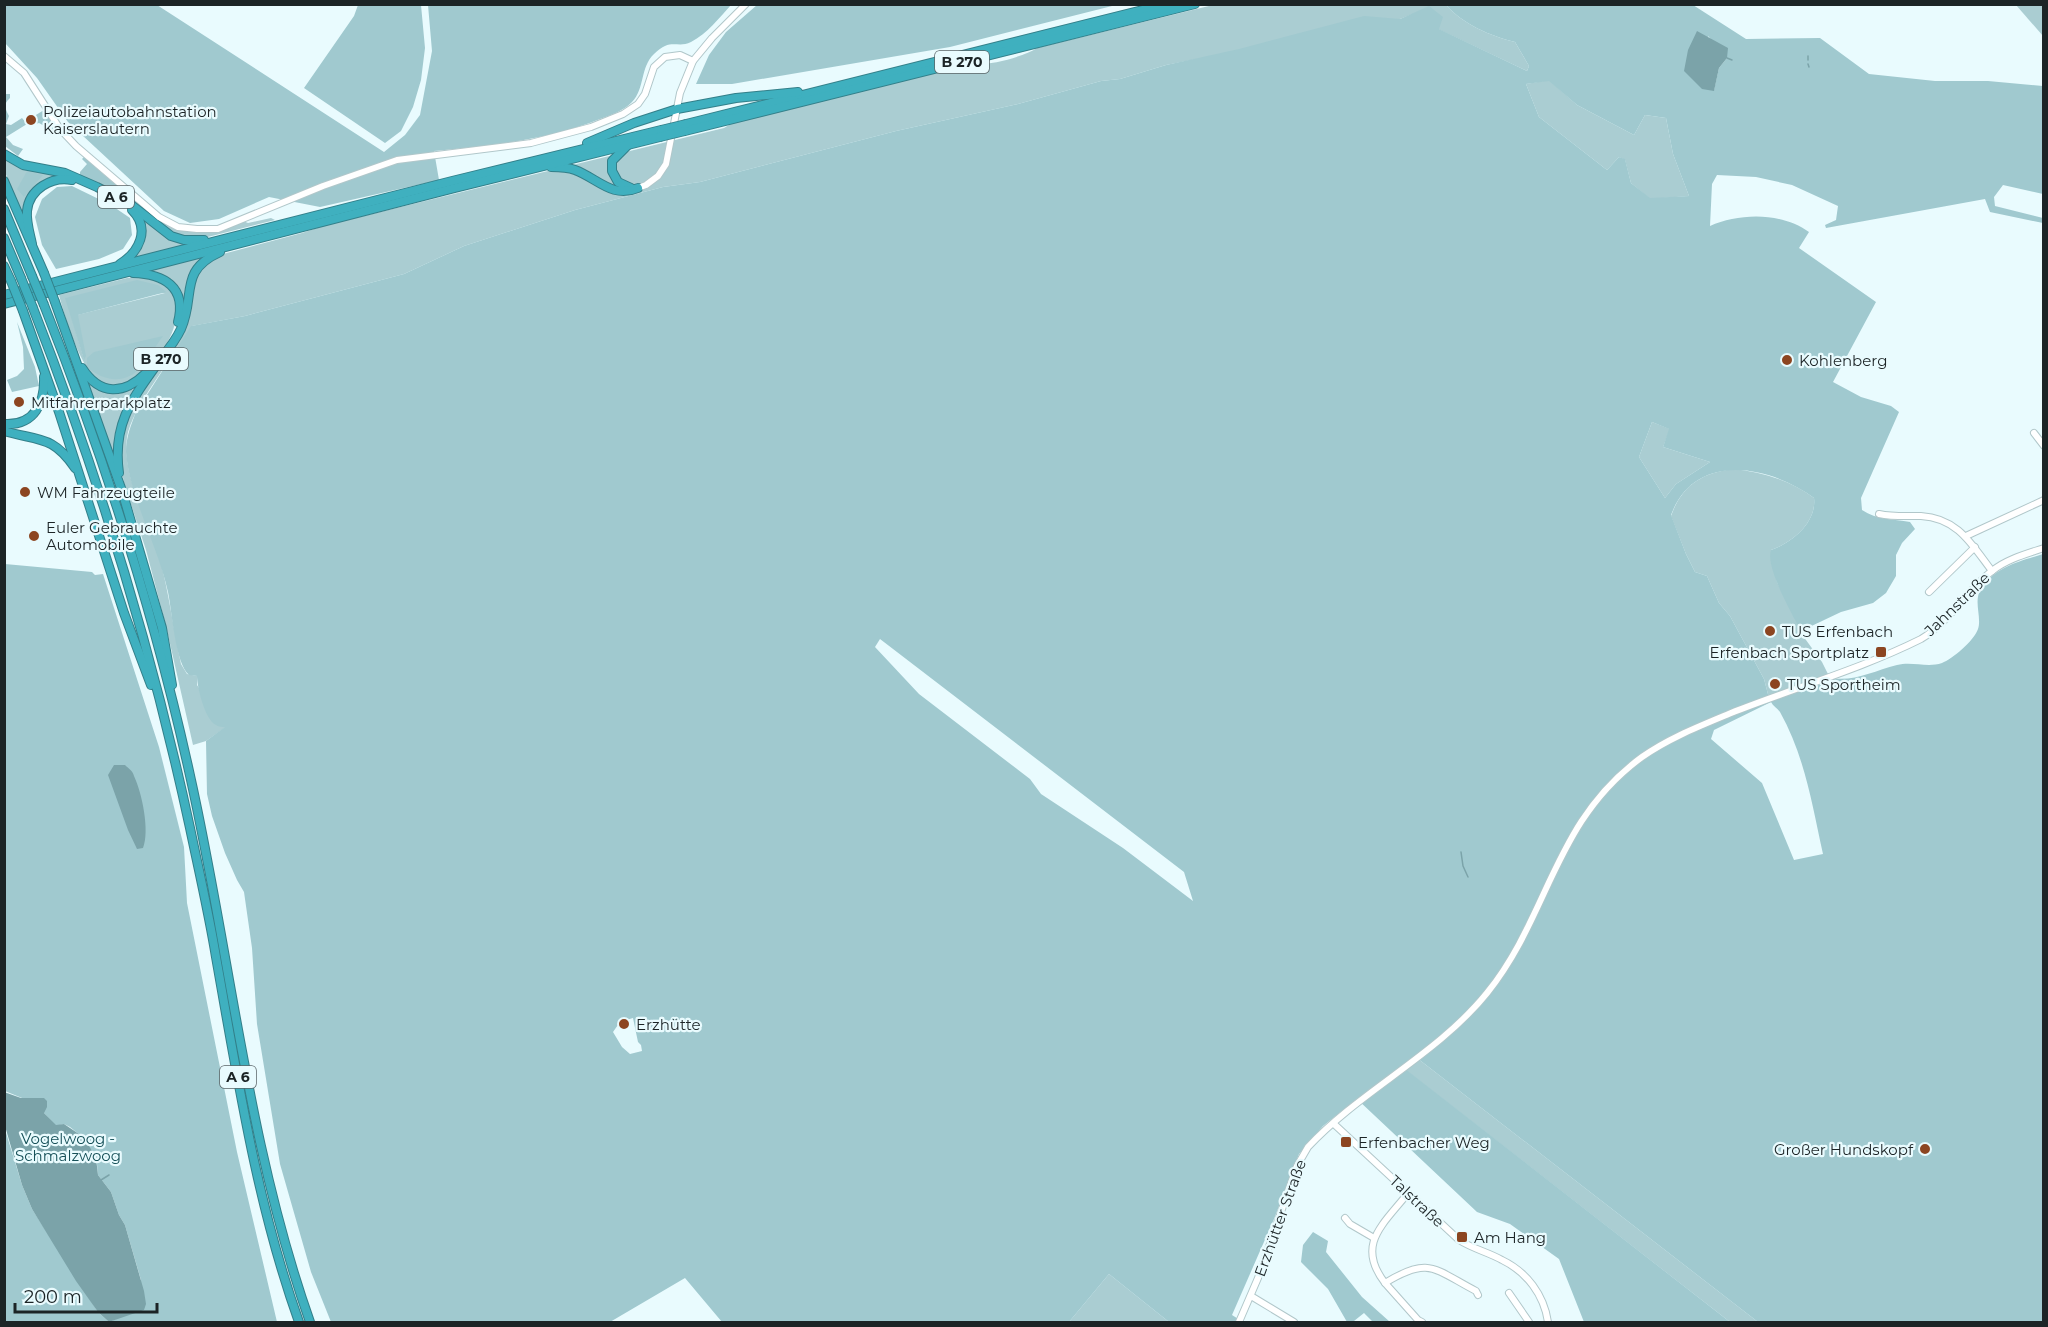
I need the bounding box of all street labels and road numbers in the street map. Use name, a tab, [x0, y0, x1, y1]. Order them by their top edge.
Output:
road number: B 270	[935, 51, 989, 73]
road number: A 6	[98, 186, 134, 208]
road number: B 270	[134, 348, 188, 370]
street label: Jahnstraße	[1920, 568, 1994, 640]
road number: A 6	[220, 1066, 256, 1088]
street label: Erzhütter Straße	[1250, 1157, 1310, 1279]
street label: Talstraße	[1386, 1171, 1448, 1231]

